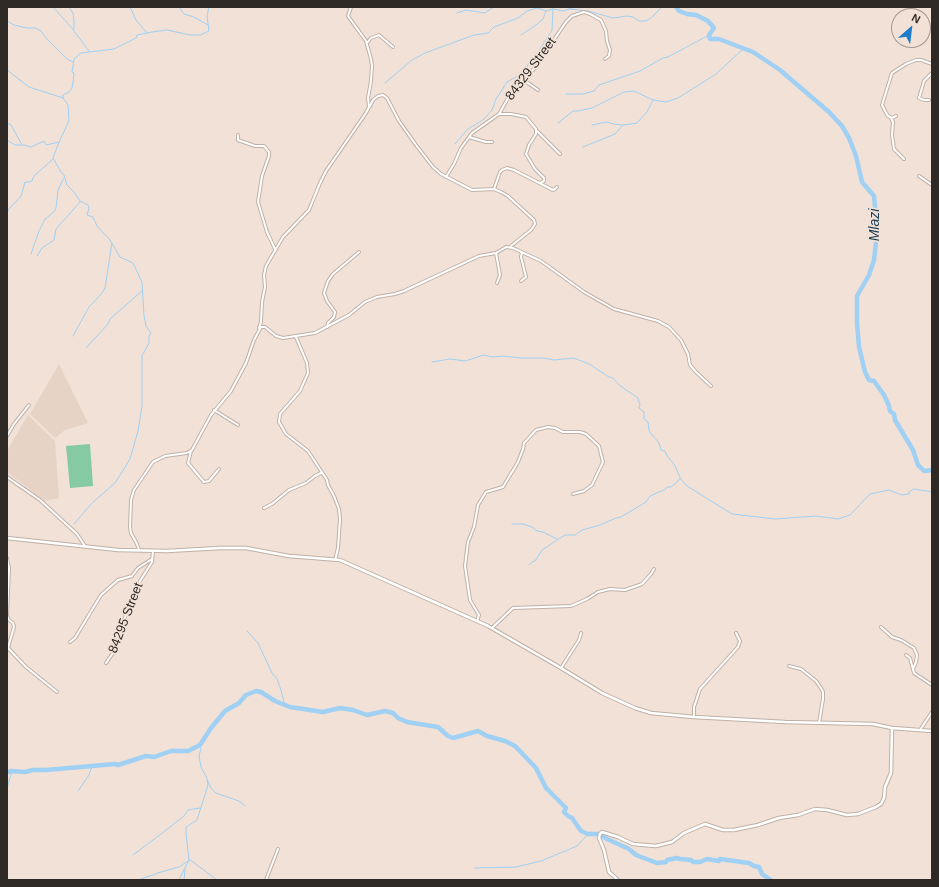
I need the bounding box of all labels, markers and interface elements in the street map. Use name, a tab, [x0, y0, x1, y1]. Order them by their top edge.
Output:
north arrow	[891, 8, 931, 48]
text: N	[910, 11, 922, 25]
street label: 84329 Street	[502, 35, 560, 103]
water label: Mlazi	[867, 209, 883, 241]
street label: 84295 Street	[105, 580, 147, 656]

